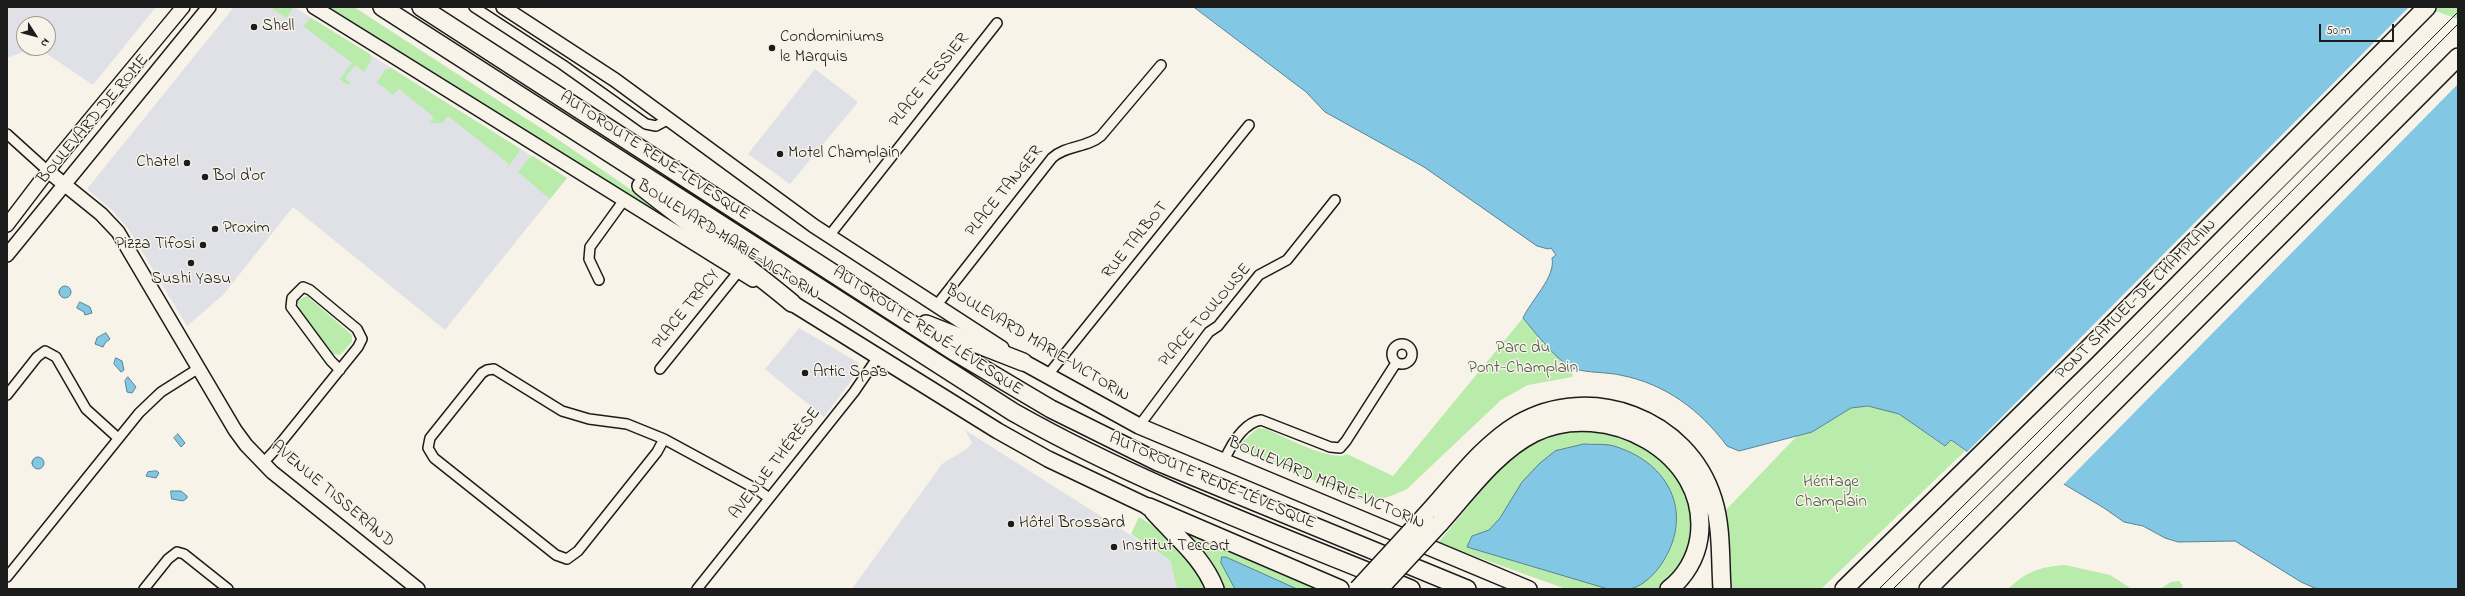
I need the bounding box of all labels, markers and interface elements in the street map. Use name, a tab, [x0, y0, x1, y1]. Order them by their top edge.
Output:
north arrow	[16, 16, 56, 56]
scale bar	[2321, 16, 2396, 42]
place label: Shell	[262, 17, 294, 37]
marker: Shell	[249, 22, 259, 32]
text: 50 m	[2326, 22, 2350, 40]
place label: Condominiums le Marquis	[780, 28, 884, 68]
street label: PLACE TESSIER	[886, 30, 974, 132]
text: N	[36, 35, 54, 50]
marker: Condominiums le Marquis	[767, 43, 777, 53]
street label: BOULEVARD DE ROME	[34, 51, 154, 189]
street label: AUTOROUTE RENÉ-LÉVESQUE	[555, 88, 753, 226]
street label: PLACE TANGER	[962, 142, 1048, 242]
place label: Motel Champlain	[788, 144, 900, 164]
marker: Motel Champlain	[775, 149, 785, 159]
place label: Chatel	[136, 153, 179, 173]
marker: Chatel	[182, 158, 192, 168]
place label: Bol d'or	[213, 167, 265, 187]
marker: Bol d'or	[200, 172, 210, 182]
street label: BOULEVARD MARIE-VICTORIN	[633, 176, 823, 306]
street label: RUE TALBOT	[1099, 198, 1173, 284]
street label: PONT SAMUEL-DE CHAMPLAIN	[2052, 215, 2222, 385]
place label: Proxim	[223, 219, 270, 239]
marker: Proxim	[210, 224, 220, 234]
place label: Pizza Tifosi	[115, 235, 195, 255]
marker: Pizza Tifosi	[198, 240, 208, 250]
marker: Sushi Yasu	[186, 258, 196, 268]
street label: PLACE TOULOUSE	[1155, 260, 1257, 372]
street label: AUTOROUTE RENÉ-LÉVESQUE	[828, 263, 1026, 401]
street label: PLACE TRACY	[649, 266, 725, 354]
place label: Sushi Yasu	[151, 270, 231, 290]
street label: BOULEVARD MARIE-VICTORIN	[941, 281, 1133, 407]
park label: Parc du Pont-Champlain	[1468, 339, 1578, 379]
place label: Artic Spas	[813, 363, 887, 383]
marker: Artic Spas	[800, 368, 810, 378]
street label: AVENUE THÉRÈSE	[726, 404, 826, 524]
street label: AUTOROUTE RENÉ-LÉVESQUE	[1106, 429, 1318, 535]
street label: BOULEVARD MARIE-VICTORIN	[1225, 433, 1427, 535]
street label: AVENUE TISSERAND	[266, 437, 398, 553]
park label: Héritage Champlain	[1795, 473, 1867, 513]
place label: Hôtel Brossard	[1019, 514, 1125, 534]
marker: Hôtel Brossard	[1006, 519, 1016, 529]
place label: Institut Teccart	[1122, 537, 1230, 557]
marker: Institut Teccart	[1109, 542, 1119, 552]

